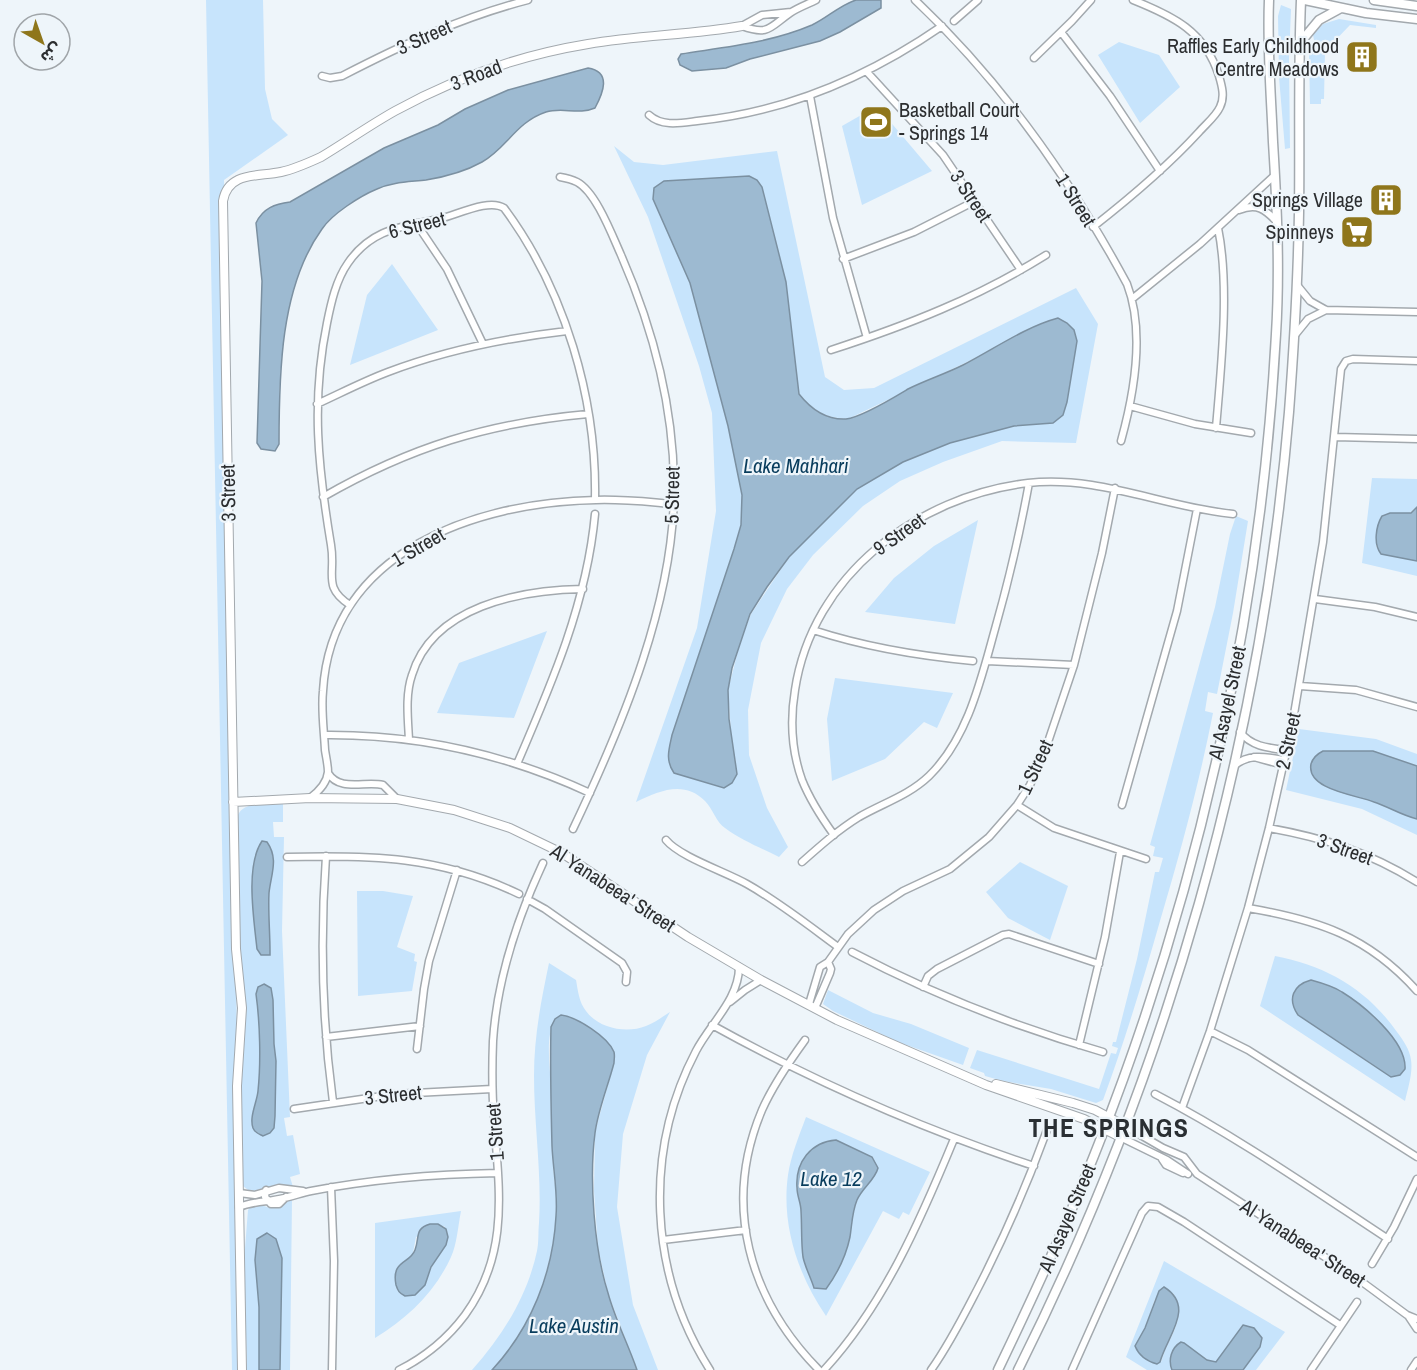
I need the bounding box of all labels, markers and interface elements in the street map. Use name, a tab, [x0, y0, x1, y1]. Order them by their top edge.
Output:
north arrow	[12, 12, 72, 72]
street label: 3 Street	[392, 12, 456, 61]
place label: Raffles Early Childhood Centre Meadows	[1167, 32, 1339, 82]
text: ش	[36, 38, 67, 69]
building icon: Raffles Early Childhood Centre Meadows	[1344, 39, 1380, 75]
street label: 3 Road	[446, 52, 505, 97]
place label: Basketball Court - Springs 14	[899, 96, 1020, 146]
sports icon: Basketball Court - Springs 14	[858, 104, 894, 140]
street label: 3 Street	[944, 164, 999, 227]
street label: 1 Street	[1050, 168, 1103, 232]
building icon: Springs Village	[1368, 182, 1404, 218]
place label: Springs Village	[1252, 186, 1363, 213]
street label: 6 Street	[386, 204, 448, 245]
supermarket icon: Spinneys	[1339, 214, 1375, 250]
place label: Spinneys	[1266, 218, 1334, 245]
water label: Lake Mahhari	[743, 451, 849, 480]
street label: 3 Street	[213, 464, 241, 522]
street label: 5 Street	[658, 466, 686, 524]
street label: 9 Street	[867, 506, 930, 561]
street label: 1 Street	[386, 520, 450, 573]
street label: Al Asayel Street	[1201, 643, 1252, 763]
street label: 2 Street	[1268, 710, 1307, 772]
street label: 1 Street	[1010, 735, 1059, 799]
street label: 3 Street	[1314, 826, 1377, 871]
street label: Al Yanabeea' Street	[545, 837, 681, 938]
street label: 3 Street	[363, 1078, 423, 1111]
street label: 1 Street	[479, 1102, 510, 1162]
district label: THE SPRINGS	[1028, 1110, 1190, 1145]
street label: Al Asayel Street	[1031, 1159, 1102, 1277]
water label: Lake 12	[800, 1164, 862, 1193]
street label: Al Yanabeea' Street	[1235, 1192, 1371, 1293]
water label: Lake Austin	[529, 1311, 619, 1340]

